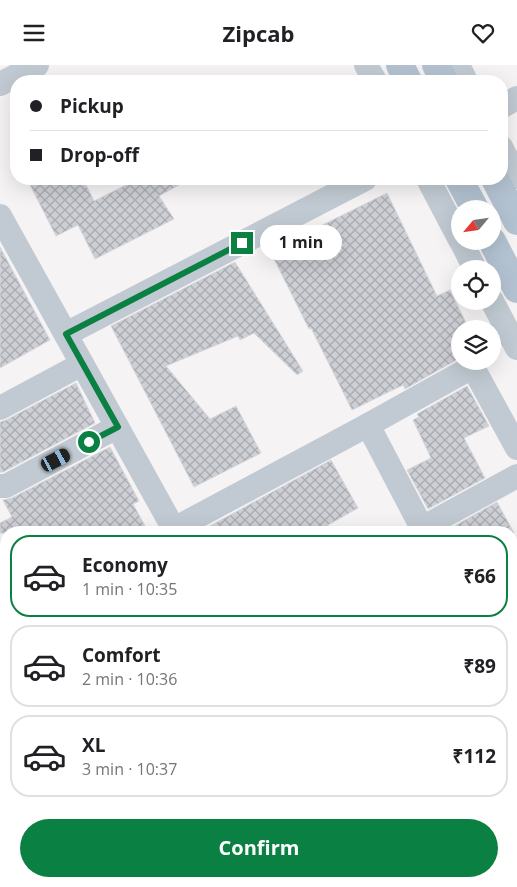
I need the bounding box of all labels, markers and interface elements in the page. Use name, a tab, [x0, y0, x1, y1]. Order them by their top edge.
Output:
text: Zipcab	[223, 18, 294, 48]
icon: menu	[20, 19, 48, 47]
icon: heart	[469, 19, 497, 47]
text: Pickup	[60, 93, 124, 119]
text: Drop-off	[60, 142, 139, 168]
north arrow	[451, 200, 501, 250]
map controls	[451, 200, 501, 370]
callout: 1 min	[260, 225, 342, 261]
text: 1 min	[279, 231, 323, 253]
route end	[231, 232, 253, 254]
button: locate	[451, 260, 501, 310]
button: layers	[451, 320, 501, 370]
route start	[78, 431, 100, 453]
car	[39, 446, 72, 474]
text: Economy	[82, 552, 168, 578]
icon: car	[22, 554, 67, 599]
text: ₹66	[463, 563, 496, 589]
text: 1 min · 10:35	[82, 578, 177, 600]
text: Comfort	[82, 642, 161, 668]
icon: car	[22, 644, 67, 689]
text: ₹89	[463, 653, 496, 679]
text: 2 min · 10:36	[82, 668, 177, 690]
text: XL	[82, 732, 105, 758]
icon: car	[22, 734, 67, 779]
text: ₹112	[453, 743, 496, 769]
text: 3 min · 10:37	[82, 758, 177, 780]
button: Confirm	[20, 819, 498, 877]

